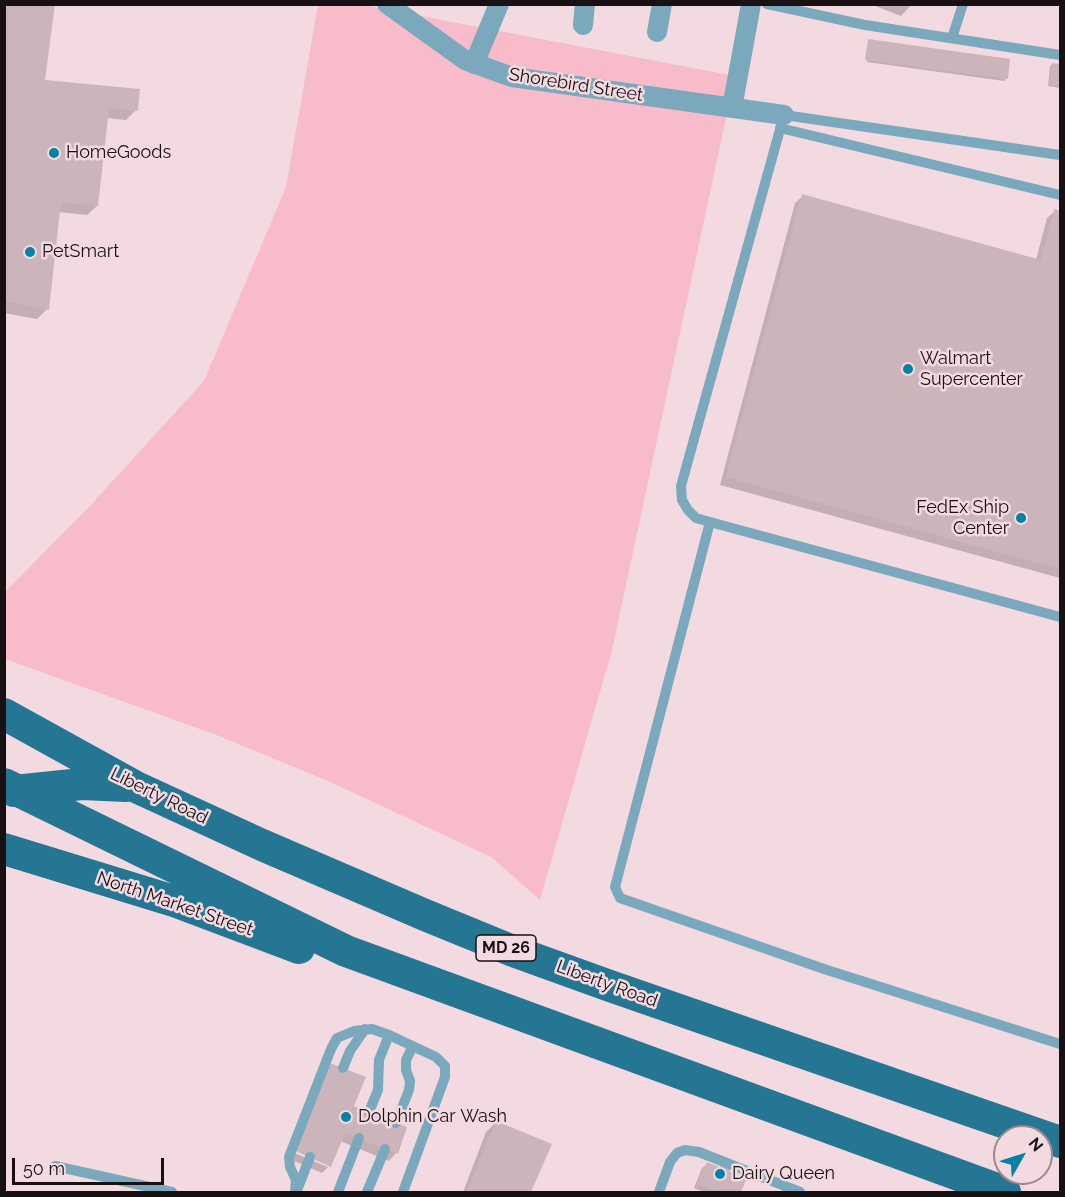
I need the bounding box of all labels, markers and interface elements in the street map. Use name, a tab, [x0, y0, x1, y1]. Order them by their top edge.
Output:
street label: Shorebird Street	[507, 64, 645, 106]
place label: HomeGoods	[66, 142, 171, 164]
marker: HomeGoods	[47, 146, 61, 160]
place label: PetSmart	[42, 241, 119, 263]
marker: PetSmart	[23, 245, 37, 259]
place label: Walmart Supercenter	[920, 348, 1023, 391]
marker: Walmart Supercenter	[901, 362, 915, 376]
place label: FedEx Ship Center	[916, 497, 1009, 540]
marker: FedEx Ship Center	[1014, 511, 1028, 525]
street label: Liberty Road	[107, 763, 211, 829]
street label: North Market Street	[94, 867, 256, 941]
road number: MD 26	[476, 935, 536, 961]
street label: Liberty Road	[554, 956, 660, 1012]
place label: Dolphin Car Wash	[358, 1106, 507, 1128]
marker: Dolphin Car Wash	[339, 1110, 353, 1124]
north arrow	[993, 1125, 1053, 1185]
text: N	[1025, 1134, 1047, 1155]
scale bar	[15, 1146, 166, 1184]
text: 50 m	[23, 1158, 65, 1179]
place label: Dairy Queen	[732, 1163, 835, 1185]
marker: Dairy Queen	[713, 1167, 727, 1181]

